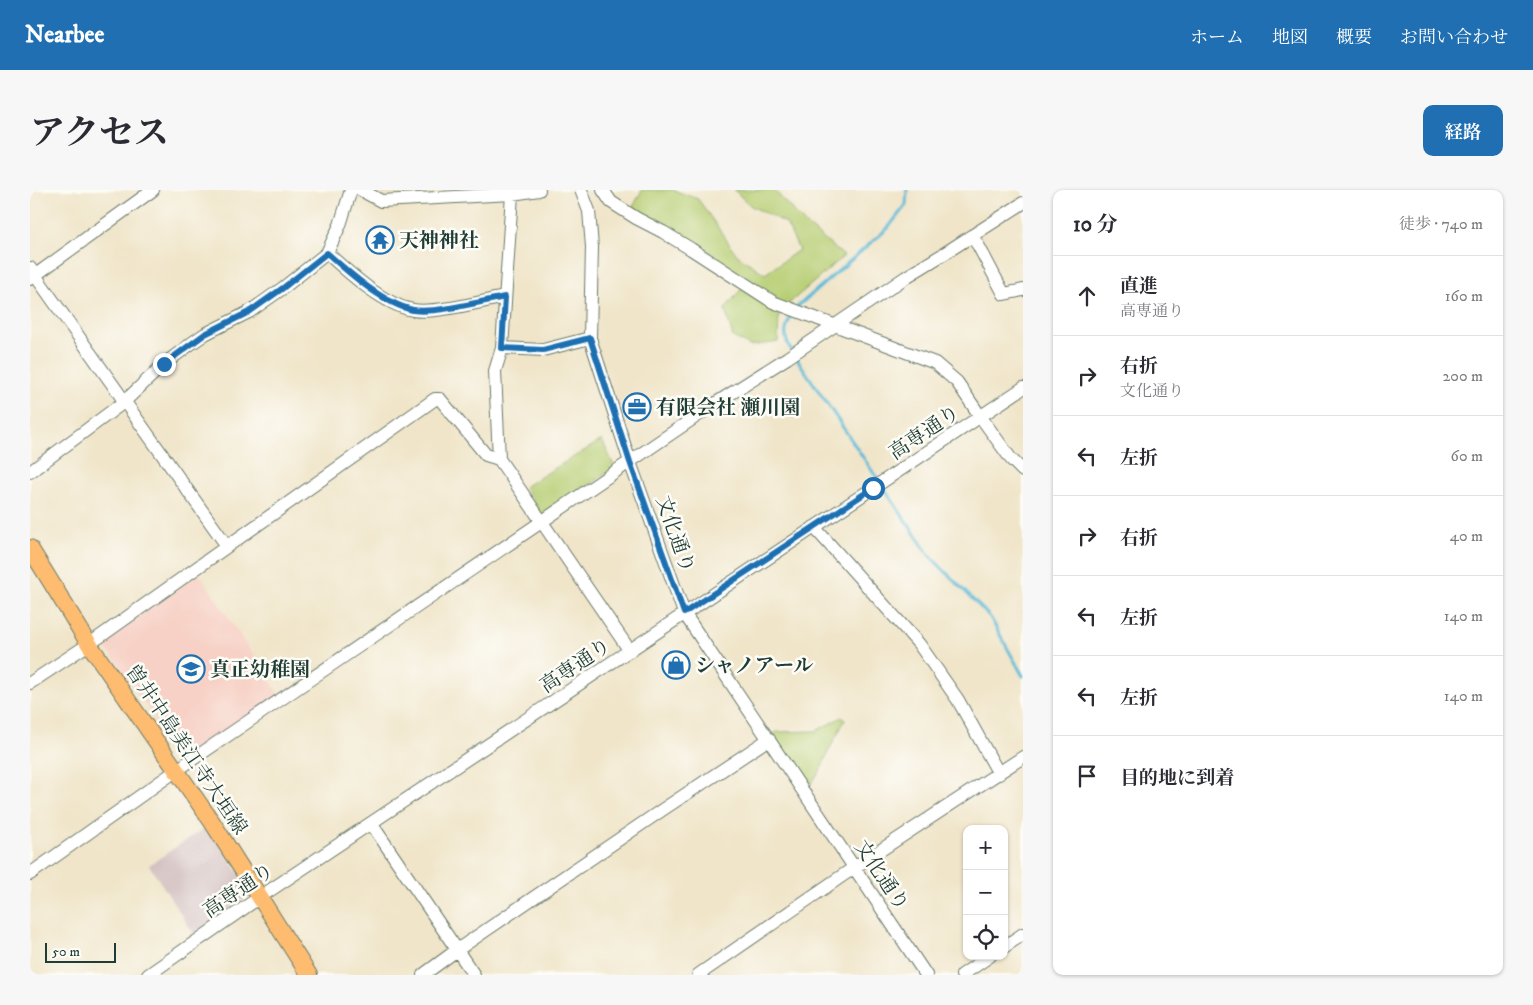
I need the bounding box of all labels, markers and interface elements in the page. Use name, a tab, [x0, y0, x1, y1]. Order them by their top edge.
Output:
text: Nearbee	[25, 20, 104, 50]
text: ホーム	[1190, 27, 1244, 49]
text: 地図	[1272, 27, 1308, 49]
text: 概要	[1336, 27, 1372, 49]
text: お問い合わせ	[1400, 27, 1508, 49]
button: 経路	[1423, 105, 1503, 156]
text: アクセス	[30, 112, 169, 156]
text: 10 分	[1073, 212, 1117, 238]
text: 徒歩 · 740 m	[1399, 214, 1483, 234]
temple icon: 天神神社	[365, 225, 395, 255]
place label: 天神神社	[399, 229, 479, 254]
text: 直進	[1120, 275, 1158, 298]
icon: ahead	[1073, 282, 1101, 310]
text: 160 m	[1445, 286, 1483, 306]
text: 高専通り	[1120, 301, 1184, 321]
route end	[153, 353, 176, 376]
text: 右折	[1120, 355, 1158, 378]
icon: right	[1073, 362, 1101, 390]
text: 200 m	[1442, 366, 1483, 386]
text: 文化通り	[1120, 381, 1184, 401]
office icon: 有限会社 瀬川園	[622, 392, 652, 422]
place label: 有限会社 瀬川園	[656, 396, 800, 421]
street label: 高専通り	[885, 401, 965, 466]
icon: left	[1073, 442, 1101, 470]
text: 60 m	[1451, 446, 1483, 466]
text: 左折	[1120, 447, 1158, 470]
route start	[862, 477, 885, 500]
street label: 文化通り	[650, 493, 699, 576]
icon: right	[1073, 522, 1101, 550]
text: 40 m	[1450, 526, 1483, 546]
text: 右折	[1120, 527, 1158, 550]
icon: left	[1073, 602, 1101, 630]
text: 140 m	[1444, 606, 1483, 626]
text: 左折	[1120, 607, 1158, 630]
street label: 高専通り	[536, 634, 616, 699]
shop icon: シャノアール	[661, 650, 691, 680]
school or university icon: 真正幼稚園	[176, 654, 206, 684]
place label: シャノアール	[695, 654, 814, 679]
place label: 真正幼稚園	[210, 658, 310, 683]
street label: 曽井中島美江寺大垣線	[119, 660, 252, 840]
icon: left	[1073, 682, 1101, 710]
text: 140 m	[1444, 686, 1483, 706]
text: 左折	[1120, 687, 1158, 710]
icon: arrive	[1073, 762, 1101, 790]
text: 目的地に到着	[1120, 767, 1234, 790]
map controls	[963, 825, 1008, 960]
button: +	[963, 825, 1008, 870]
street label: 文化通り	[848, 836, 913, 916]
street label: 高専通り	[199, 859, 279, 924]
button: −	[963, 870, 1008, 915]
button: locate	[963, 915, 1008, 960]
scale bar	[45, 940, 116, 963]
text: 50 m	[52, 943, 80, 961]

